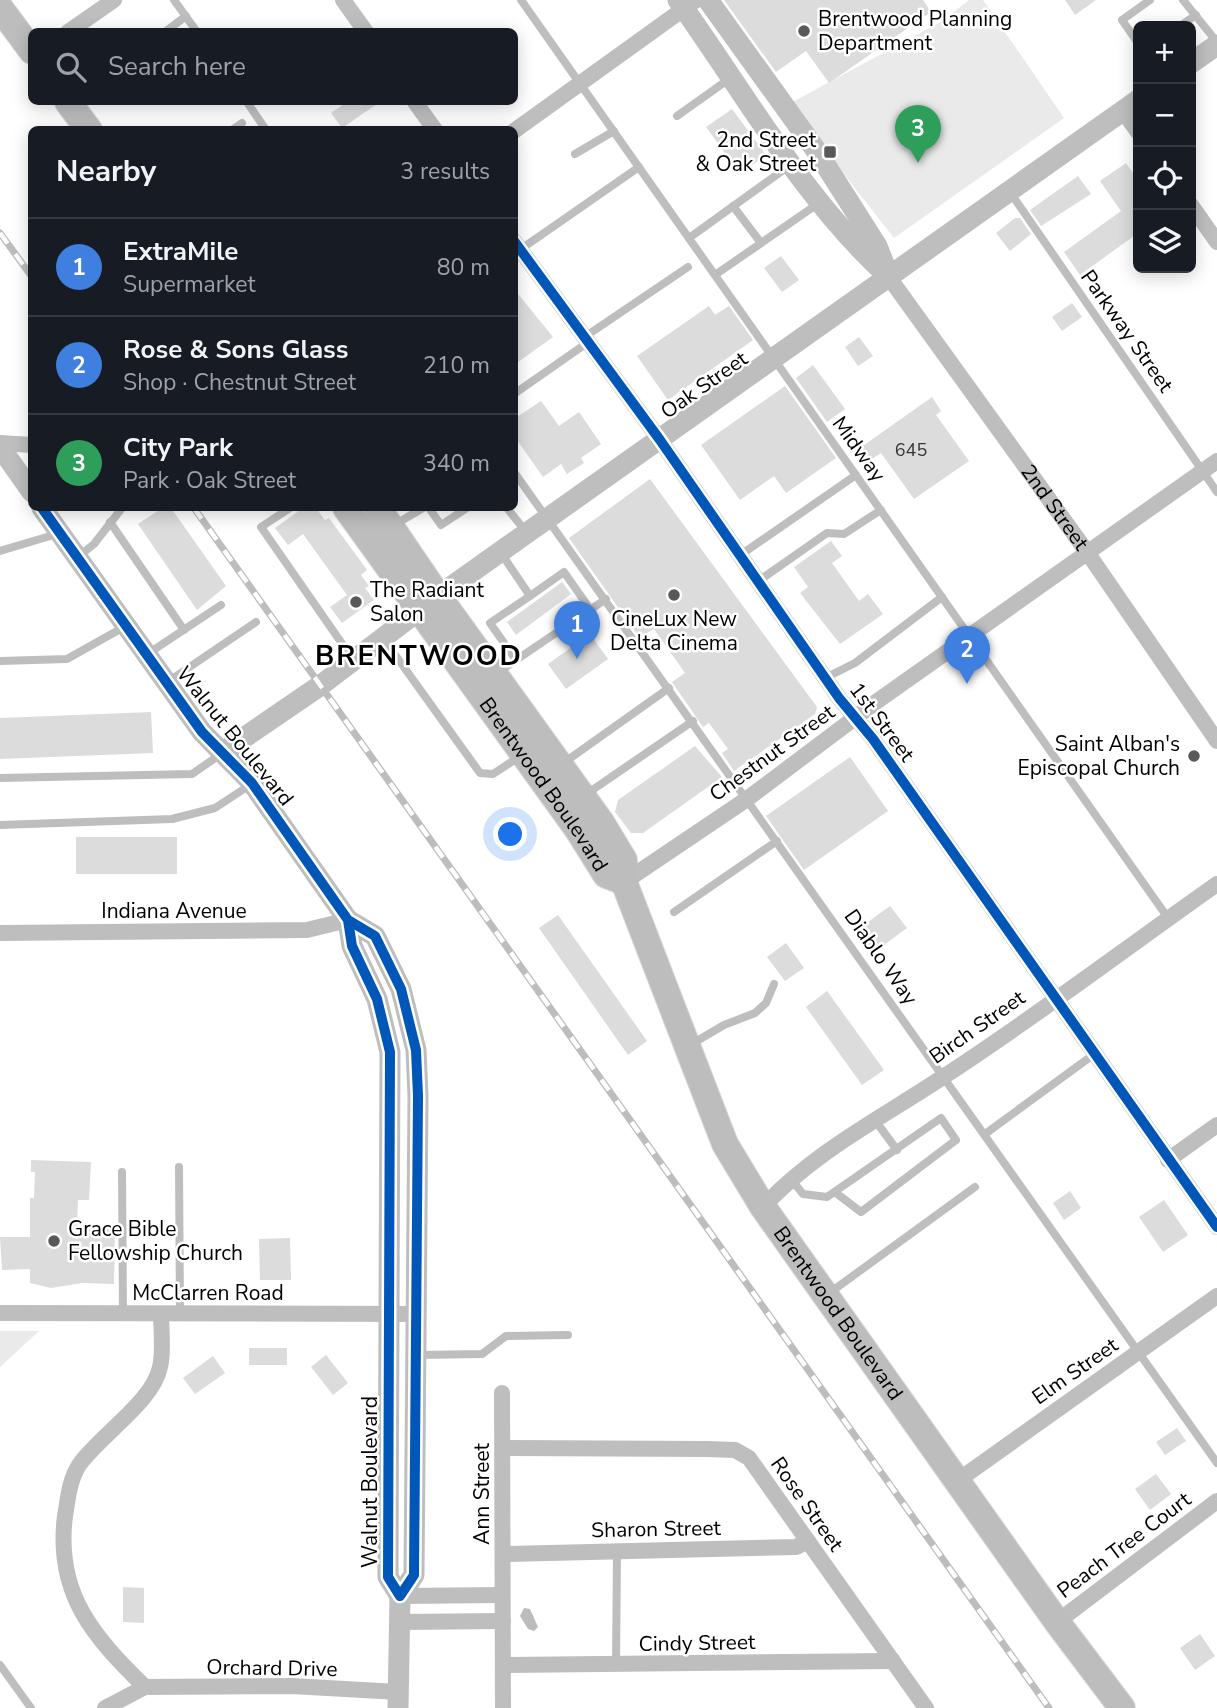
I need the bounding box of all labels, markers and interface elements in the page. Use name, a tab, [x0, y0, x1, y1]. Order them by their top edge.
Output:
place label: Brentwood Planning Department	[818, 5, 1012, 57]
map controls	[1133, 21, 1196, 273]
button: +	[1133, 21, 1196, 84]
marker: Brentwood Planning Department	[796, 23, 812, 39]
search box	[28, 28, 518, 105]
icon: search	[52, 48, 90, 86]
text: Search here	[108, 49, 246, 84]
button: −	[1133, 84, 1196, 147]
pin: 3	[895, 105, 941, 163]
place label: 2nd Street & Oak Street	[696, 126, 817, 178]
marker: 2nd Street & Oak Street	[822, 144, 838, 160]
button: locate	[1133, 147, 1196, 210]
text: Nearby	[56, 151, 156, 192]
text: 3 results	[400, 156, 490, 187]
button: layers	[1133, 210, 1196, 273]
text: ExtraMile	[123, 234, 238, 269]
text: 1	[72, 252, 86, 283]
text: 80 m	[437, 252, 490, 283]
street label: Parkway Street	[1074, 264, 1180, 398]
text: Supermarket	[123, 269, 256, 300]
text: Rose & Sons Glass	[123, 332, 349, 367]
street label: Oak Street	[655, 344, 754, 425]
text: 2	[72, 350, 86, 381]
text: 210 m	[423, 350, 490, 381]
text: Shop · Chestnut Street	[123, 367, 356, 398]
street label: Midway	[826, 411, 892, 487]
text: City Park	[123, 430, 233, 465]
house number: 645	[895, 438, 927, 462]
text: 3	[72, 448, 86, 479]
text: 340 m	[423, 448, 490, 479]
street label: 2nd Street	[1014, 459, 1096, 556]
text: Park · Oak Street	[123, 465, 296, 496]
place label: The Radiant Salon	[370, 576, 484, 628]
marker: CineLux New Delta Cinema	[666, 587, 682, 603]
marker: The Radiant Salon	[348, 594, 364, 610]
pin: 1	[554, 601, 600, 659]
place label: CineLux New Delta Cinema	[610, 605, 738, 657]
pin: 2	[944, 626, 990, 684]
district label: BRENTWOOD	[315, 637, 523, 675]
street label: Walnut Boulevard	[170, 660, 300, 812]
street label: 1st Street	[843, 677, 921, 768]
street label: Brentwood Boulevard	[473, 692, 615, 877]
street label: Chestnut Street	[704, 698, 841, 808]
place label: Saint Alban's Episcopal Church	[1017, 730, 1180, 782]
marker: Saint Alban's Episcopal Church	[1186, 748, 1202, 764]
your location	[493, 817, 527, 851]
street label: Indiana Avenue	[101, 897, 247, 925]
street label: Diablo Way	[838, 904, 924, 1011]
street label: Birch Street	[924, 983, 1031, 1070]
place label: Grace Bible Fellowship Church	[68, 1215, 243, 1267]
street label: Brentwood Boulevard	[767, 1221, 909, 1406]
marker: Grace Bible Fellowship Church	[46, 1233, 62, 1249]
street label: McClarren Road	[132, 1279, 284, 1307]
street label: Elm Street	[1026, 1331, 1124, 1411]
street label: Walnut Boulevard	[356, 1396, 384, 1568]
street label: Ann Street	[468, 1442, 496, 1545]
street label: Rose Street	[764, 1451, 850, 1557]
street label: Peach Tree Court	[1051, 1485, 1197, 1605]
street label: Sharon Street	[591, 1514, 722, 1544]
street label: Cindy Street	[638, 1628, 756, 1658]
street label: Orchard Drive	[206, 1653, 338, 1683]

